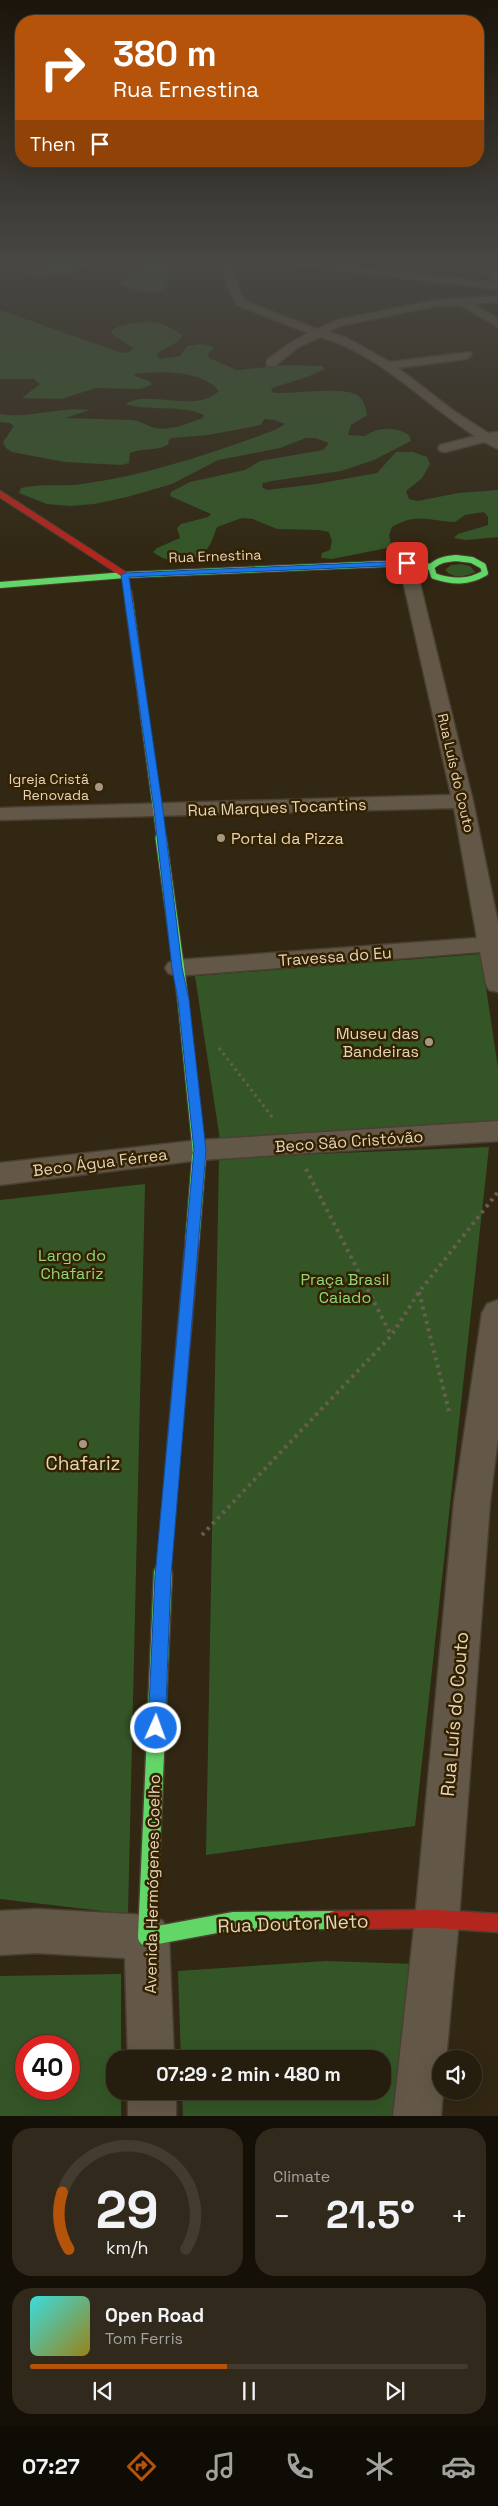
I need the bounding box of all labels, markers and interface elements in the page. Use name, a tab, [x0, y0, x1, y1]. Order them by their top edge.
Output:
text: 380 m	[113, 32, 217, 76]
icon: right	[30, 35, 95, 100]
text: Rua Ernestina	[113, 75, 259, 103]
icon: arrive	[86, 130, 114, 158]
text: Then	[30, 132, 76, 157]
pin	[386, 542, 428, 584]
street label: Rua Ernestina	[168, 545, 262, 567]
icon: arrive	[393, 549, 421, 577]
street label: Rua Luís do Couto	[434, 712, 478, 834]
place label: Igreja Cristã Renovada	[9, 770, 89, 804]
marker: Igreja Cristã Renovada	[93, 781, 105, 793]
street label: Rua Marques Tocantins	[187, 794, 367, 821]
place label: Portal da Pizza	[231, 828, 344, 849]
marker: Portal da Pizza	[215, 832, 227, 844]
street label: Travessa do Eu	[278, 942, 392, 971]
place label: Museu das Bandeiras	[336, 1023, 419, 1062]
marker: Museu das Bandeiras	[423, 1036, 435, 1048]
street label: Beco São Cristóvão	[274, 1126, 424, 1157]
street label: Beco Água Férrea	[32, 1144, 169, 1181]
park label: Largo do Chafariz	[38, 1245, 106, 1284]
park label: Praça Brasil Caiado	[301, 1269, 389, 1308]
marker: Chafariz	[77, 1438, 89, 1450]
place label: Chafariz	[45, 1451, 121, 1476]
street label: Rua Luís do Couto	[435, 1631, 474, 1798]
position arrow	[129, 1701, 181, 1753]
street label: Avenida Hermógenes Coelho	[140, 1774, 165, 1994]
street label: Rua Doutor Neto	[217, 1908, 369, 1939]
speed limit sign: 40	[15, 2035, 80, 2100]
map controls	[432, 2050, 482, 2100]
button: sound	[432, 2050, 482, 2100]
text: 07:29 · 2 min · 480 m	[156, 2062, 341, 2087]
text: Climate	[273, 2166, 330, 2187]
text: 29	[96, 2177, 159, 2243]
text: 21.5°	[326, 2191, 415, 2239]
text: −	[273, 2198, 290, 2234]
text: +	[451, 2198, 468, 2234]
text: km/h	[106, 2236, 149, 2259]
text: Open Road	[105, 2303, 204, 2328]
text: Tom Ferris	[105, 2328, 183, 2349]
icon: previous	[89, 2377, 117, 2405]
icon: pause	[235, 2377, 263, 2405]
icon: next	[381, 2377, 409, 2405]
icon: directions	[124, 2449, 159, 2484]
icon: music	[203, 2449, 238, 2484]
icon: phone	[282, 2449, 317, 2484]
icon: climate	[362, 2449, 397, 2484]
icon: car	[441, 2449, 476, 2484]
text: 07:27	[22, 2452, 80, 2480]

